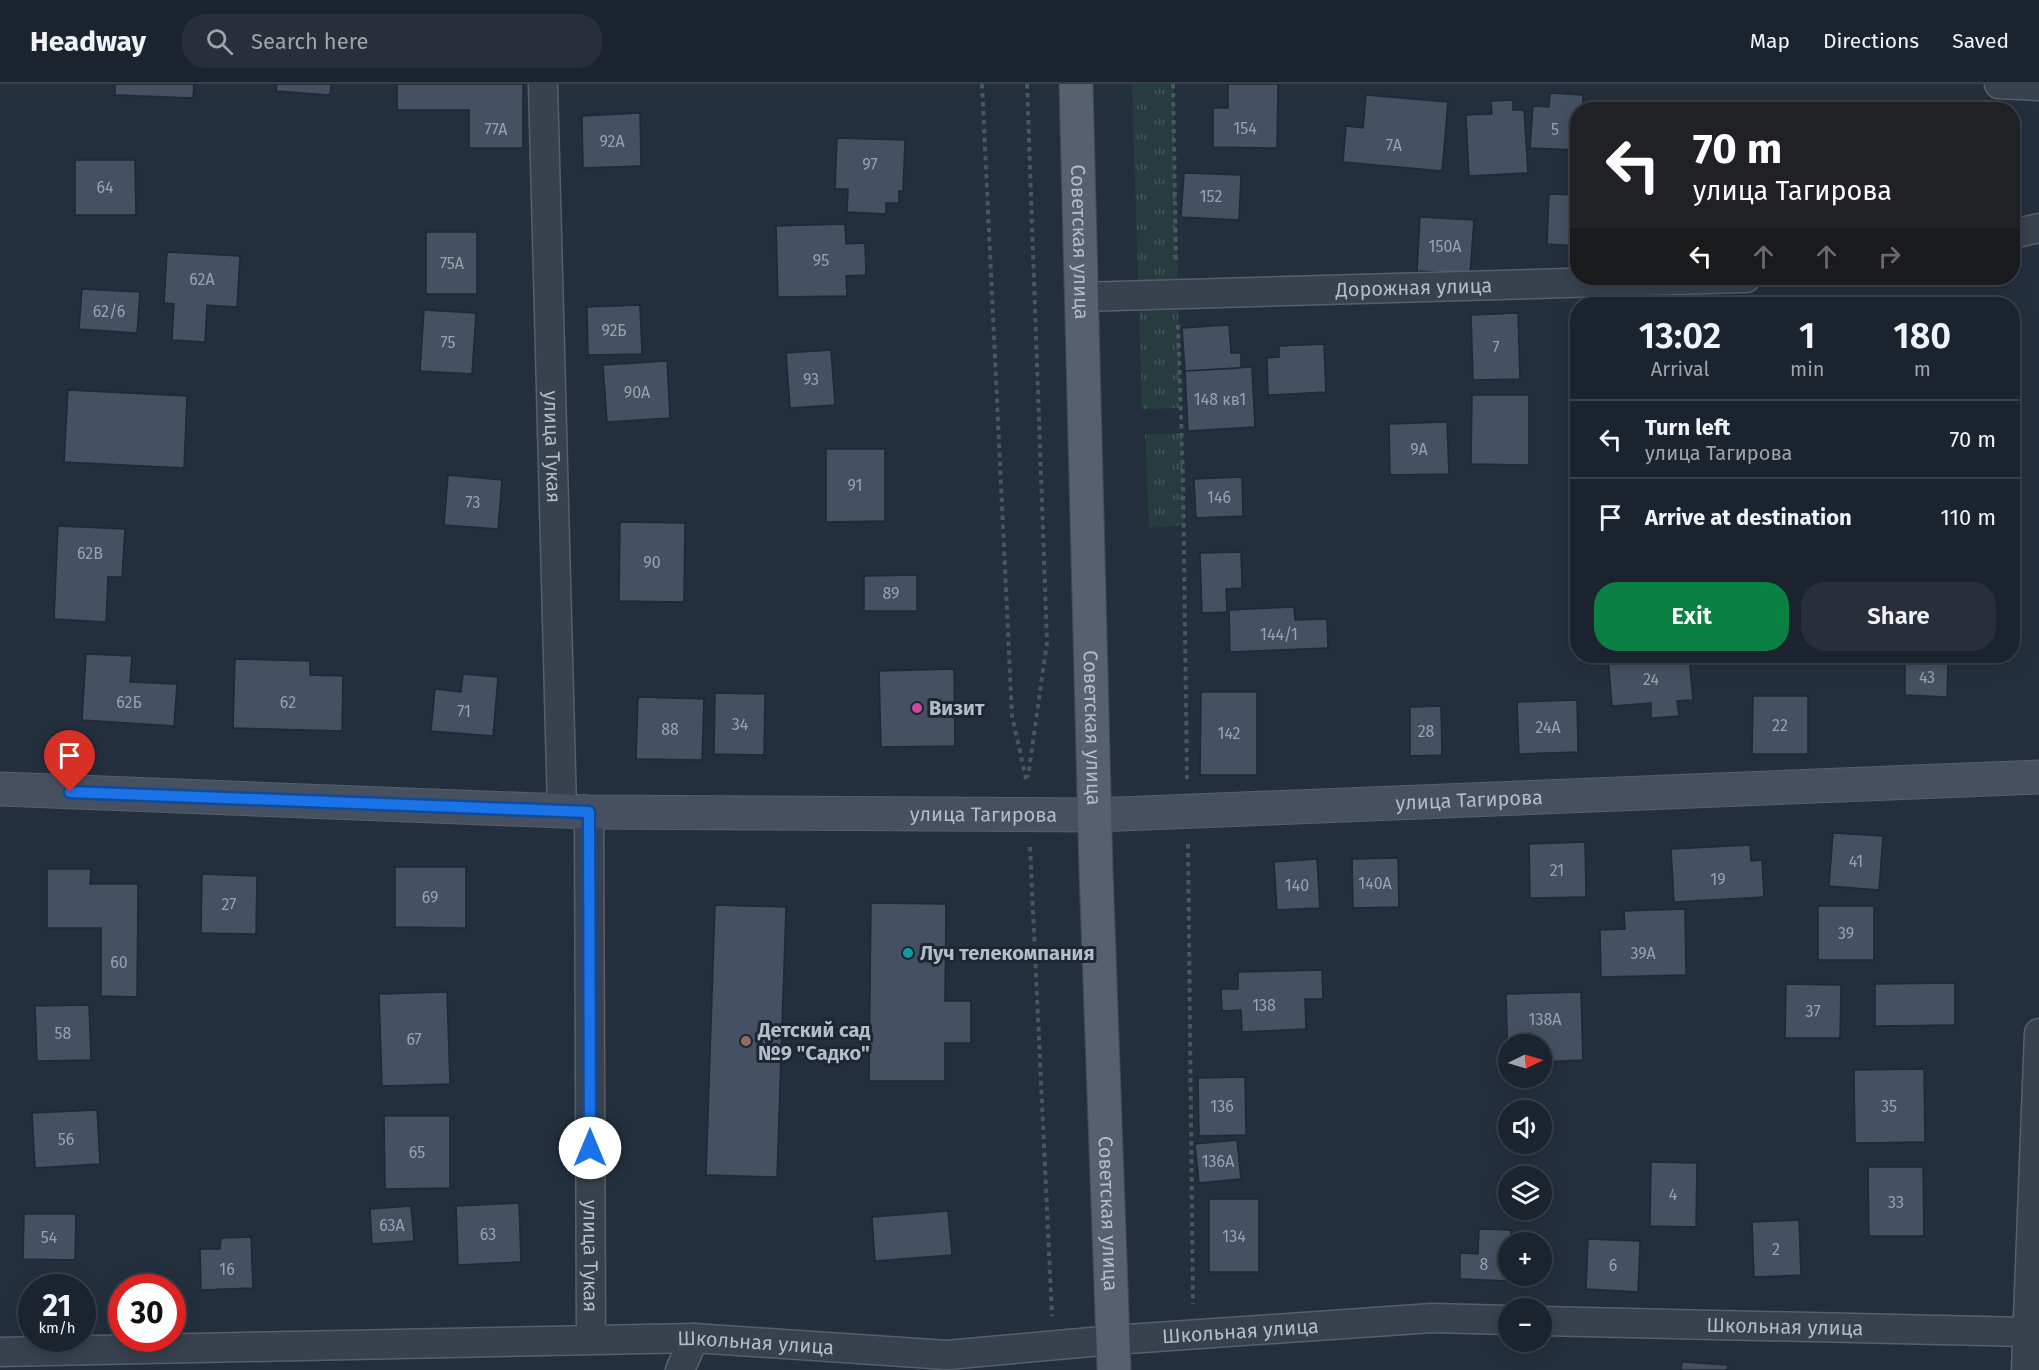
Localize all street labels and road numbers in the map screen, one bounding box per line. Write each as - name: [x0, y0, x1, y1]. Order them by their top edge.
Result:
- street label: Советская улица: [1066, 164, 1094, 320]
- street label: Дорожная улица: [1334, 273, 1492, 302]
- street label: улица Тукая: [539, 390, 566, 503]
- street label: Советская улица: [1078, 650, 1106, 806]
- street label: улица Тагирова: [1395, 785, 1543, 815]
- street label: улица Тагирова: [910, 802, 1057, 827]
- street label: Советская улица: [1094, 1136, 1123, 1292]
- street label: улица Тукая: [578, 1200, 603, 1312]
- street label: Школьная улица: [1706, 1313, 1864, 1340]
- street label: Школьная улица: [1161, 1314, 1319, 1349]
- street label: Школьная улица: [677, 1326, 835, 1359]

